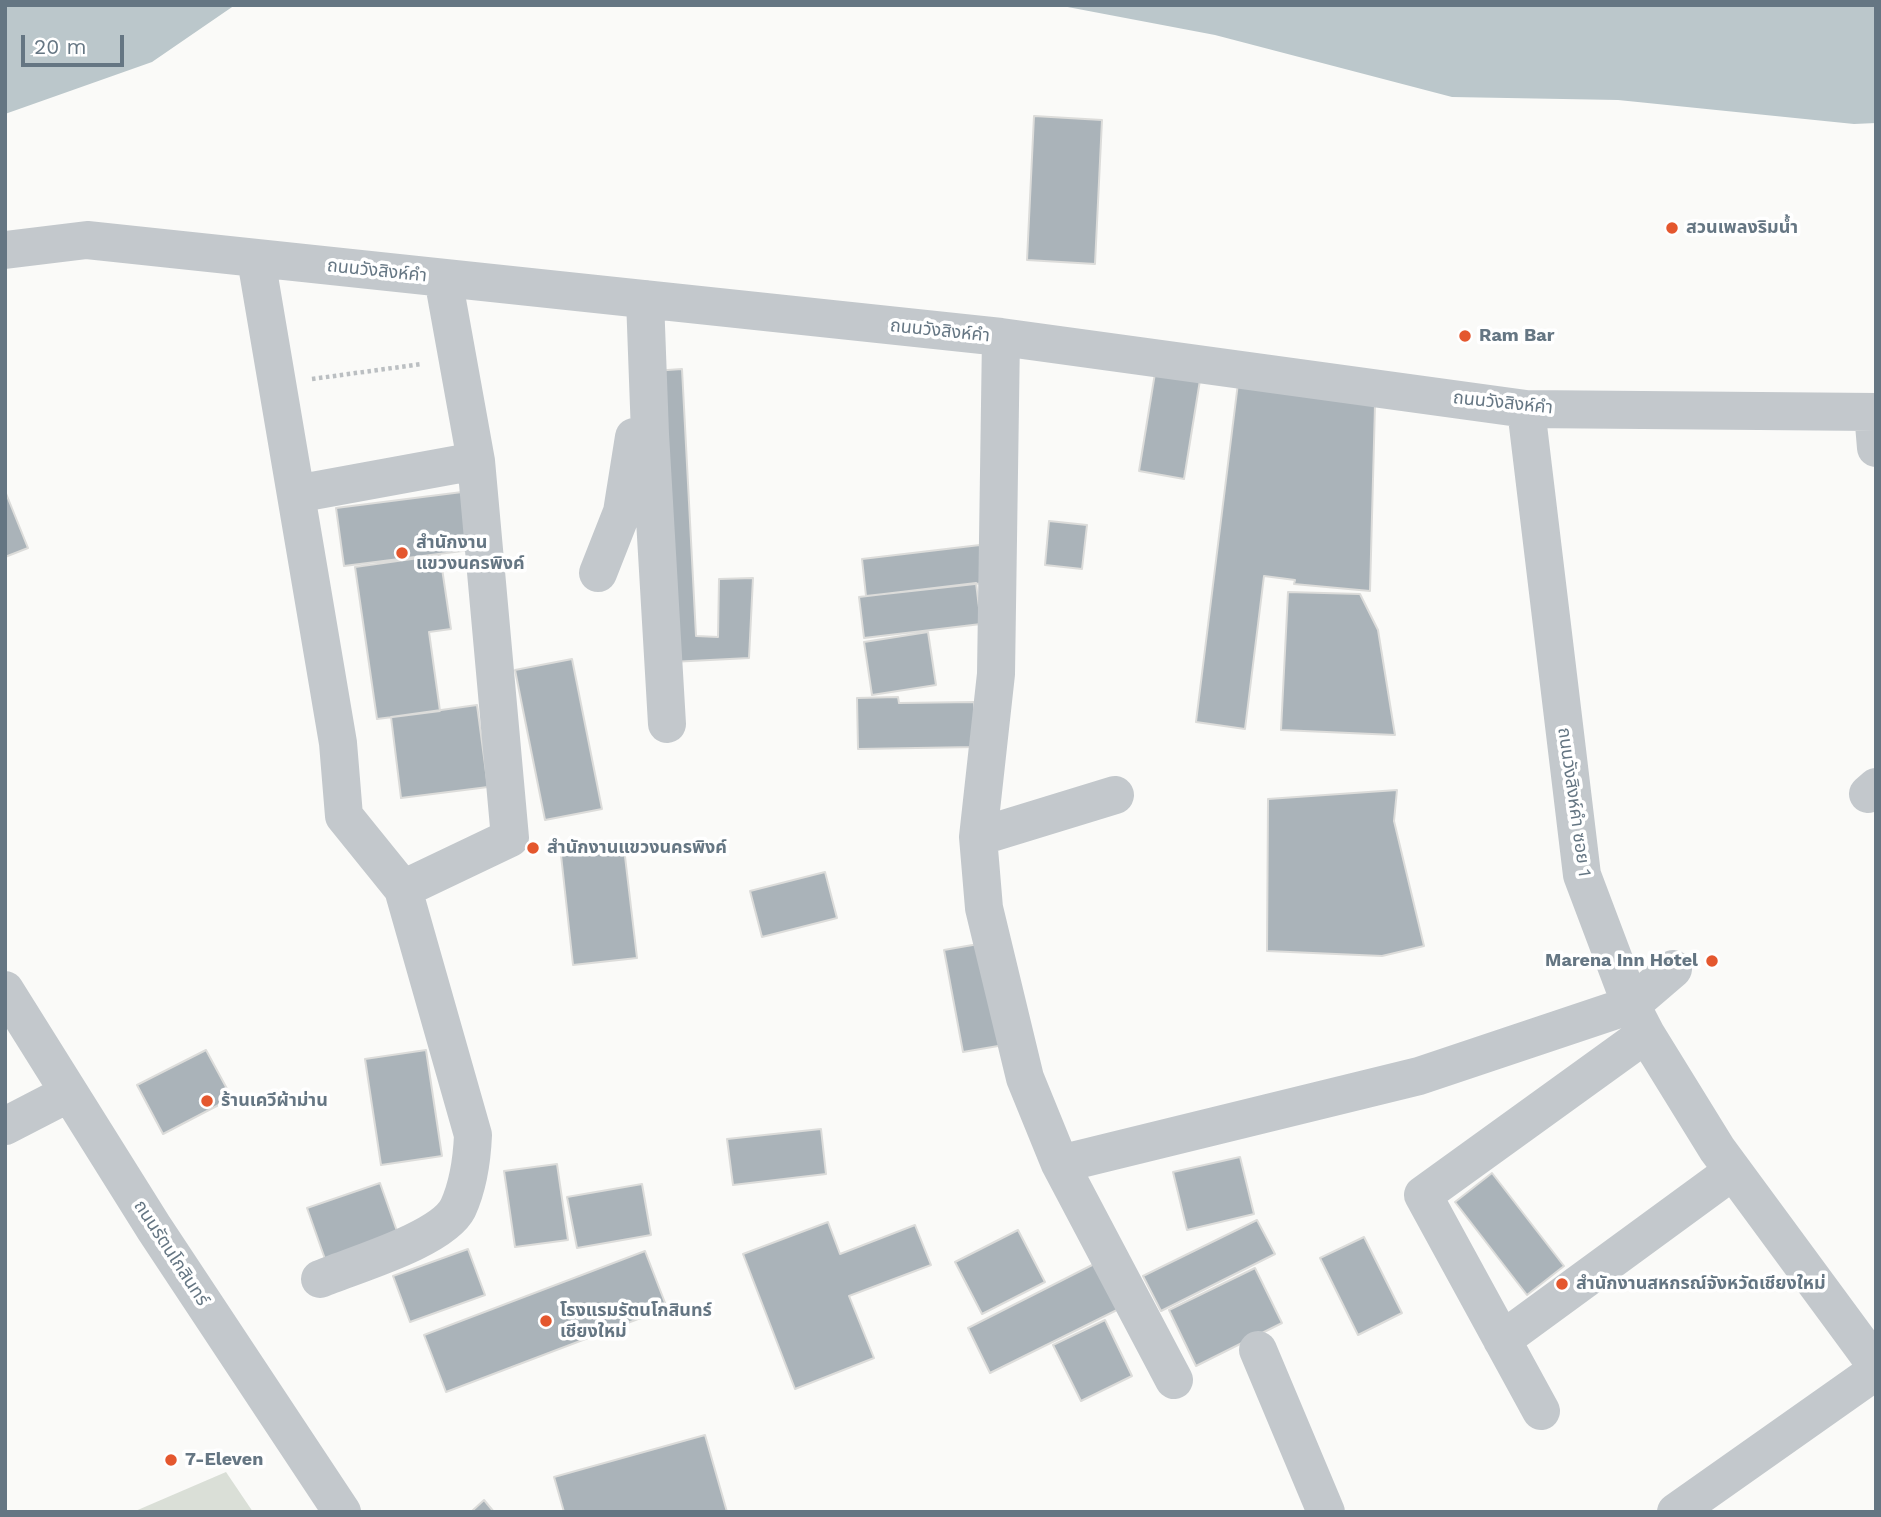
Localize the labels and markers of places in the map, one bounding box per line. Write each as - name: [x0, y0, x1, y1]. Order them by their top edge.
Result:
- place label: สวนเพลงริมน้ำ: [1686, 217, 1798, 239]
- marker: สวนเพลงริมน้ำ: [1664, 220, 1680, 236]
- place label: Ram Bar: [1479, 325, 1554, 347]
- marker: Ram Bar: [1457, 328, 1473, 344]
- place label: สำนักงาน แขวงนครพิงค์: [416, 532, 525, 574]
- marker: สำนักงาน แขวงนครพิงค์: [394, 545, 410, 561]
- place label: สำนักงานแขวงนครพิงค์: [547, 837, 727, 859]
- marker: สำนักงานแขวงนครพิงค์: [525, 840, 541, 856]
- place label: Marena Inn Hotel: [1545, 950, 1698, 972]
- marker: Marena Inn Hotel: [1704, 953, 1720, 969]
- place label: ร้านเควีผ้าม่าน: [221, 1090, 328, 1112]
- marker: ร้านเควีผ้าม่าน: [199, 1093, 215, 1109]
- place label: สำนักงานสหกรณ์จังหวัดเชียงใหม่: [1576, 1273, 1826, 1295]
- marker: สำนักงานสหกรณ์จังหวัดเชียงใหม่: [1554, 1276, 1570, 1292]
- place label: โรงแรมรัตนโกสินทร์ เชียงใหม่: [560, 1300, 712, 1342]
- marker: โรงแรมรัตนโกสินทร์ เชียงใหม่: [538, 1313, 554, 1329]
- place label: 7-Eleven: [185, 1449, 263, 1471]
- marker: 7-Eleven: [163, 1452, 179, 1468]

